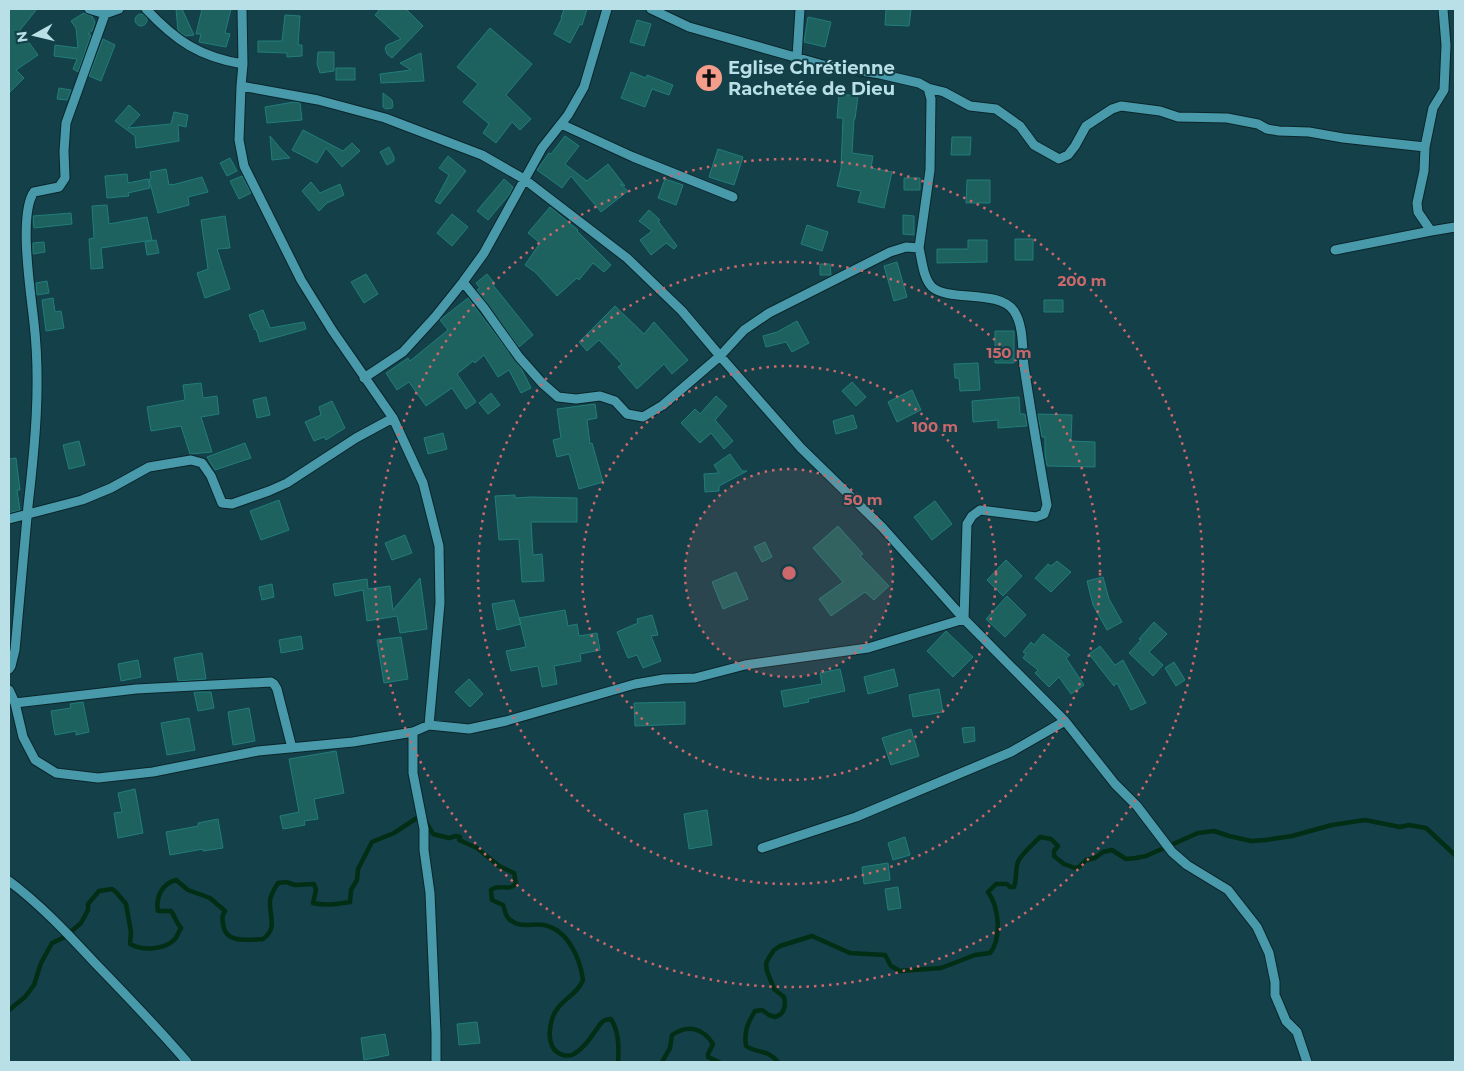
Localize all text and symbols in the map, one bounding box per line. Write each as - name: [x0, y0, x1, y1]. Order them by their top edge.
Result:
- north arrow: [10, 10, 60, 60]
- text: N: [12, 30, 32, 44]
- place label: Eglise Chrétienne Rachetée de Dieu: [728, 57, 895, 100]
- church icon: Eglise Chrétienne Rachetée de Dieu: [694, 63, 724, 93]
- text: 200 m: [1057, 271, 1107, 290]
- text: 150 m: [987, 343, 1031, 362]
- text: 100 m: [912, 417, 958, 436]
- text: 50 m: [843, 490, 883, 509]
- centre of rings: [780, 564, 798, 582]

